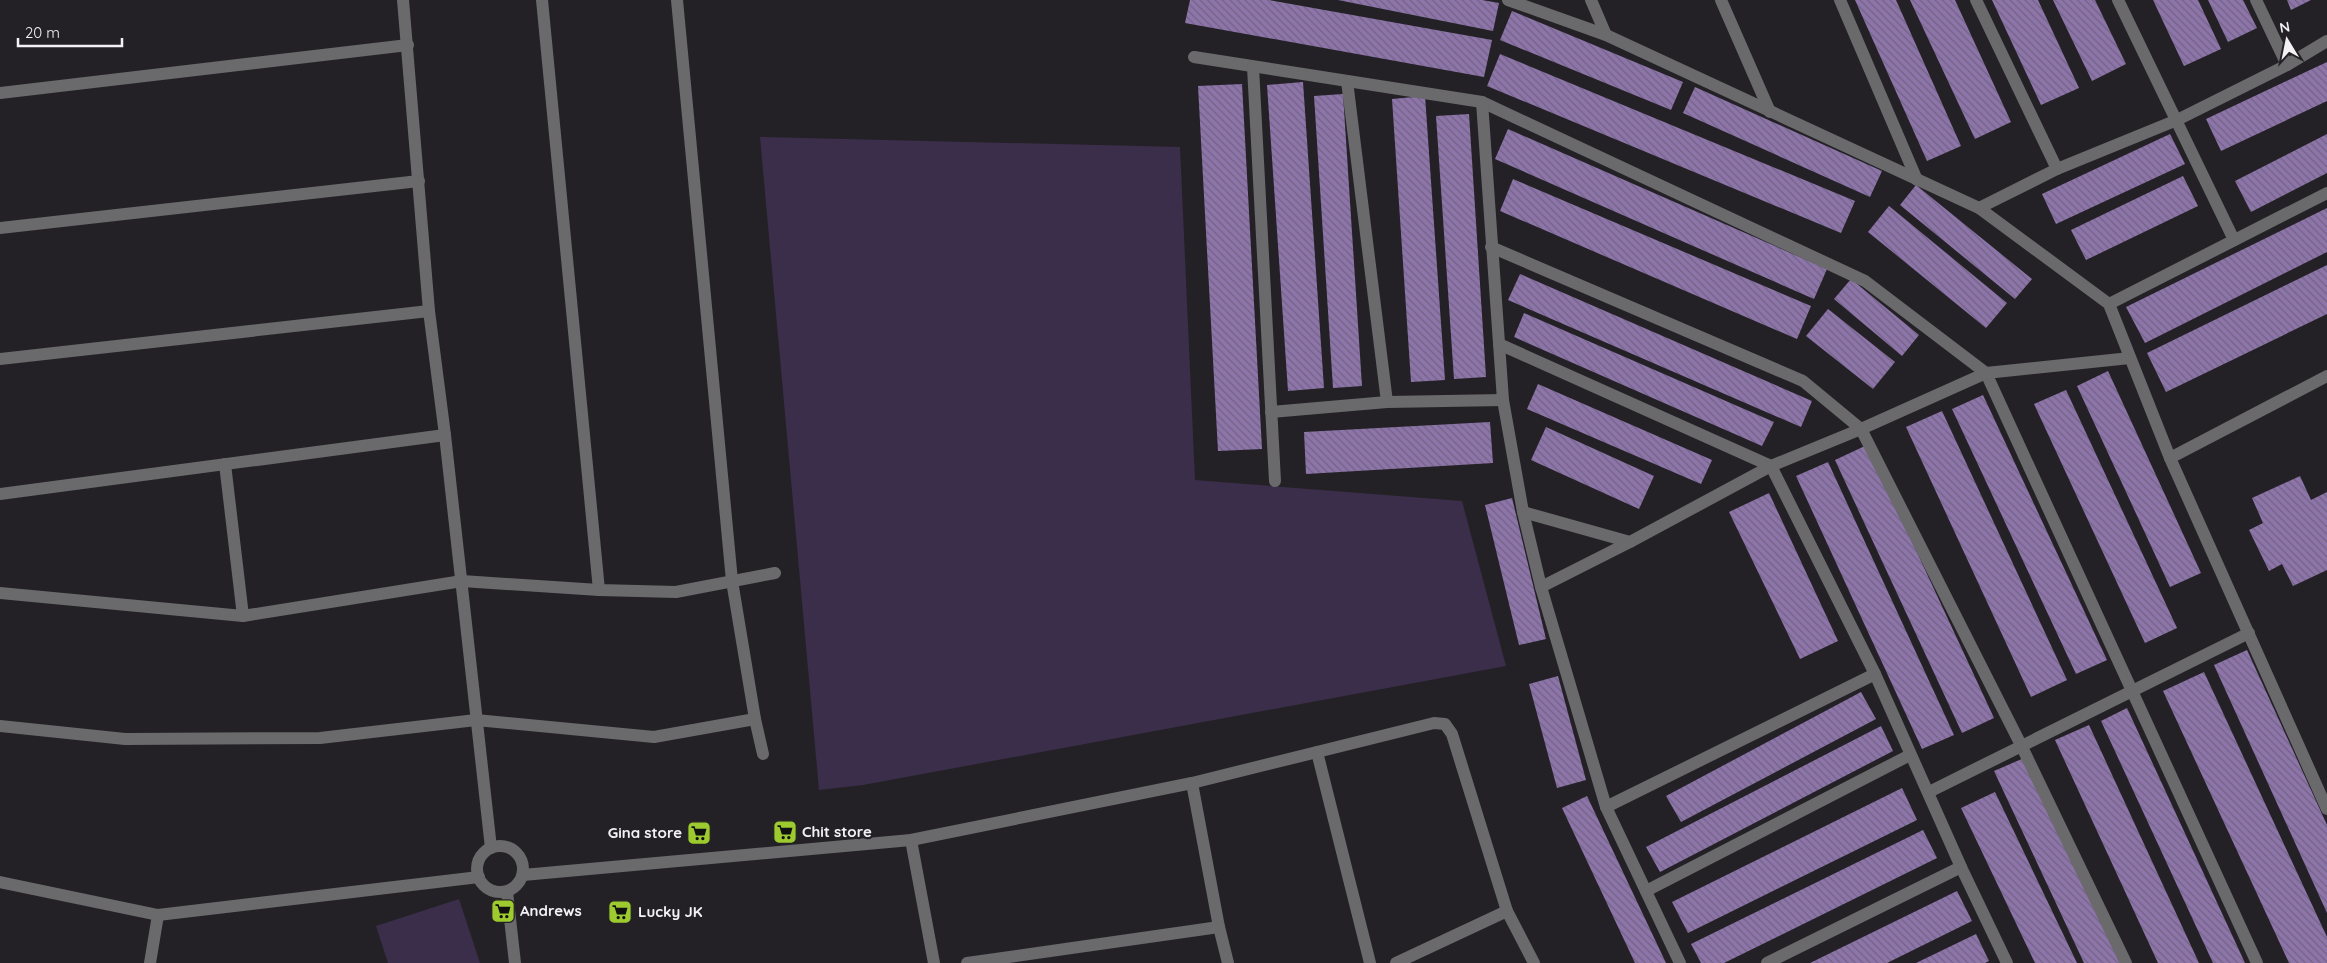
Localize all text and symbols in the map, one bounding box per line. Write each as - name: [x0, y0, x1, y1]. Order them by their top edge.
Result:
- scale bar: [18, 15, 121, 47]
- north arrow: [2262, 15, 2312, 65]
- text: N: [2278, 17, 2291, 37]
- text: 20 m: [25, 23, 60, 42]
- supermarket icon: Chit store: [772, 819, 798, 845]
- supermarket icon: Gina store: [686, 820, 712, 846]
- place label: Chit store: [802, 822, 872, 841]
- place label: Gina store: [608, 823, 682, 842]
- supermarket icon: Andrews: [490, 898, 516, 924]
- supermarket icon: Lucky JK: [607, 899, 633, 925]
- place label: Andrews: [520, 901, 582, 920]
- place label: Lucky JK: [638, 902, 703, 921]

